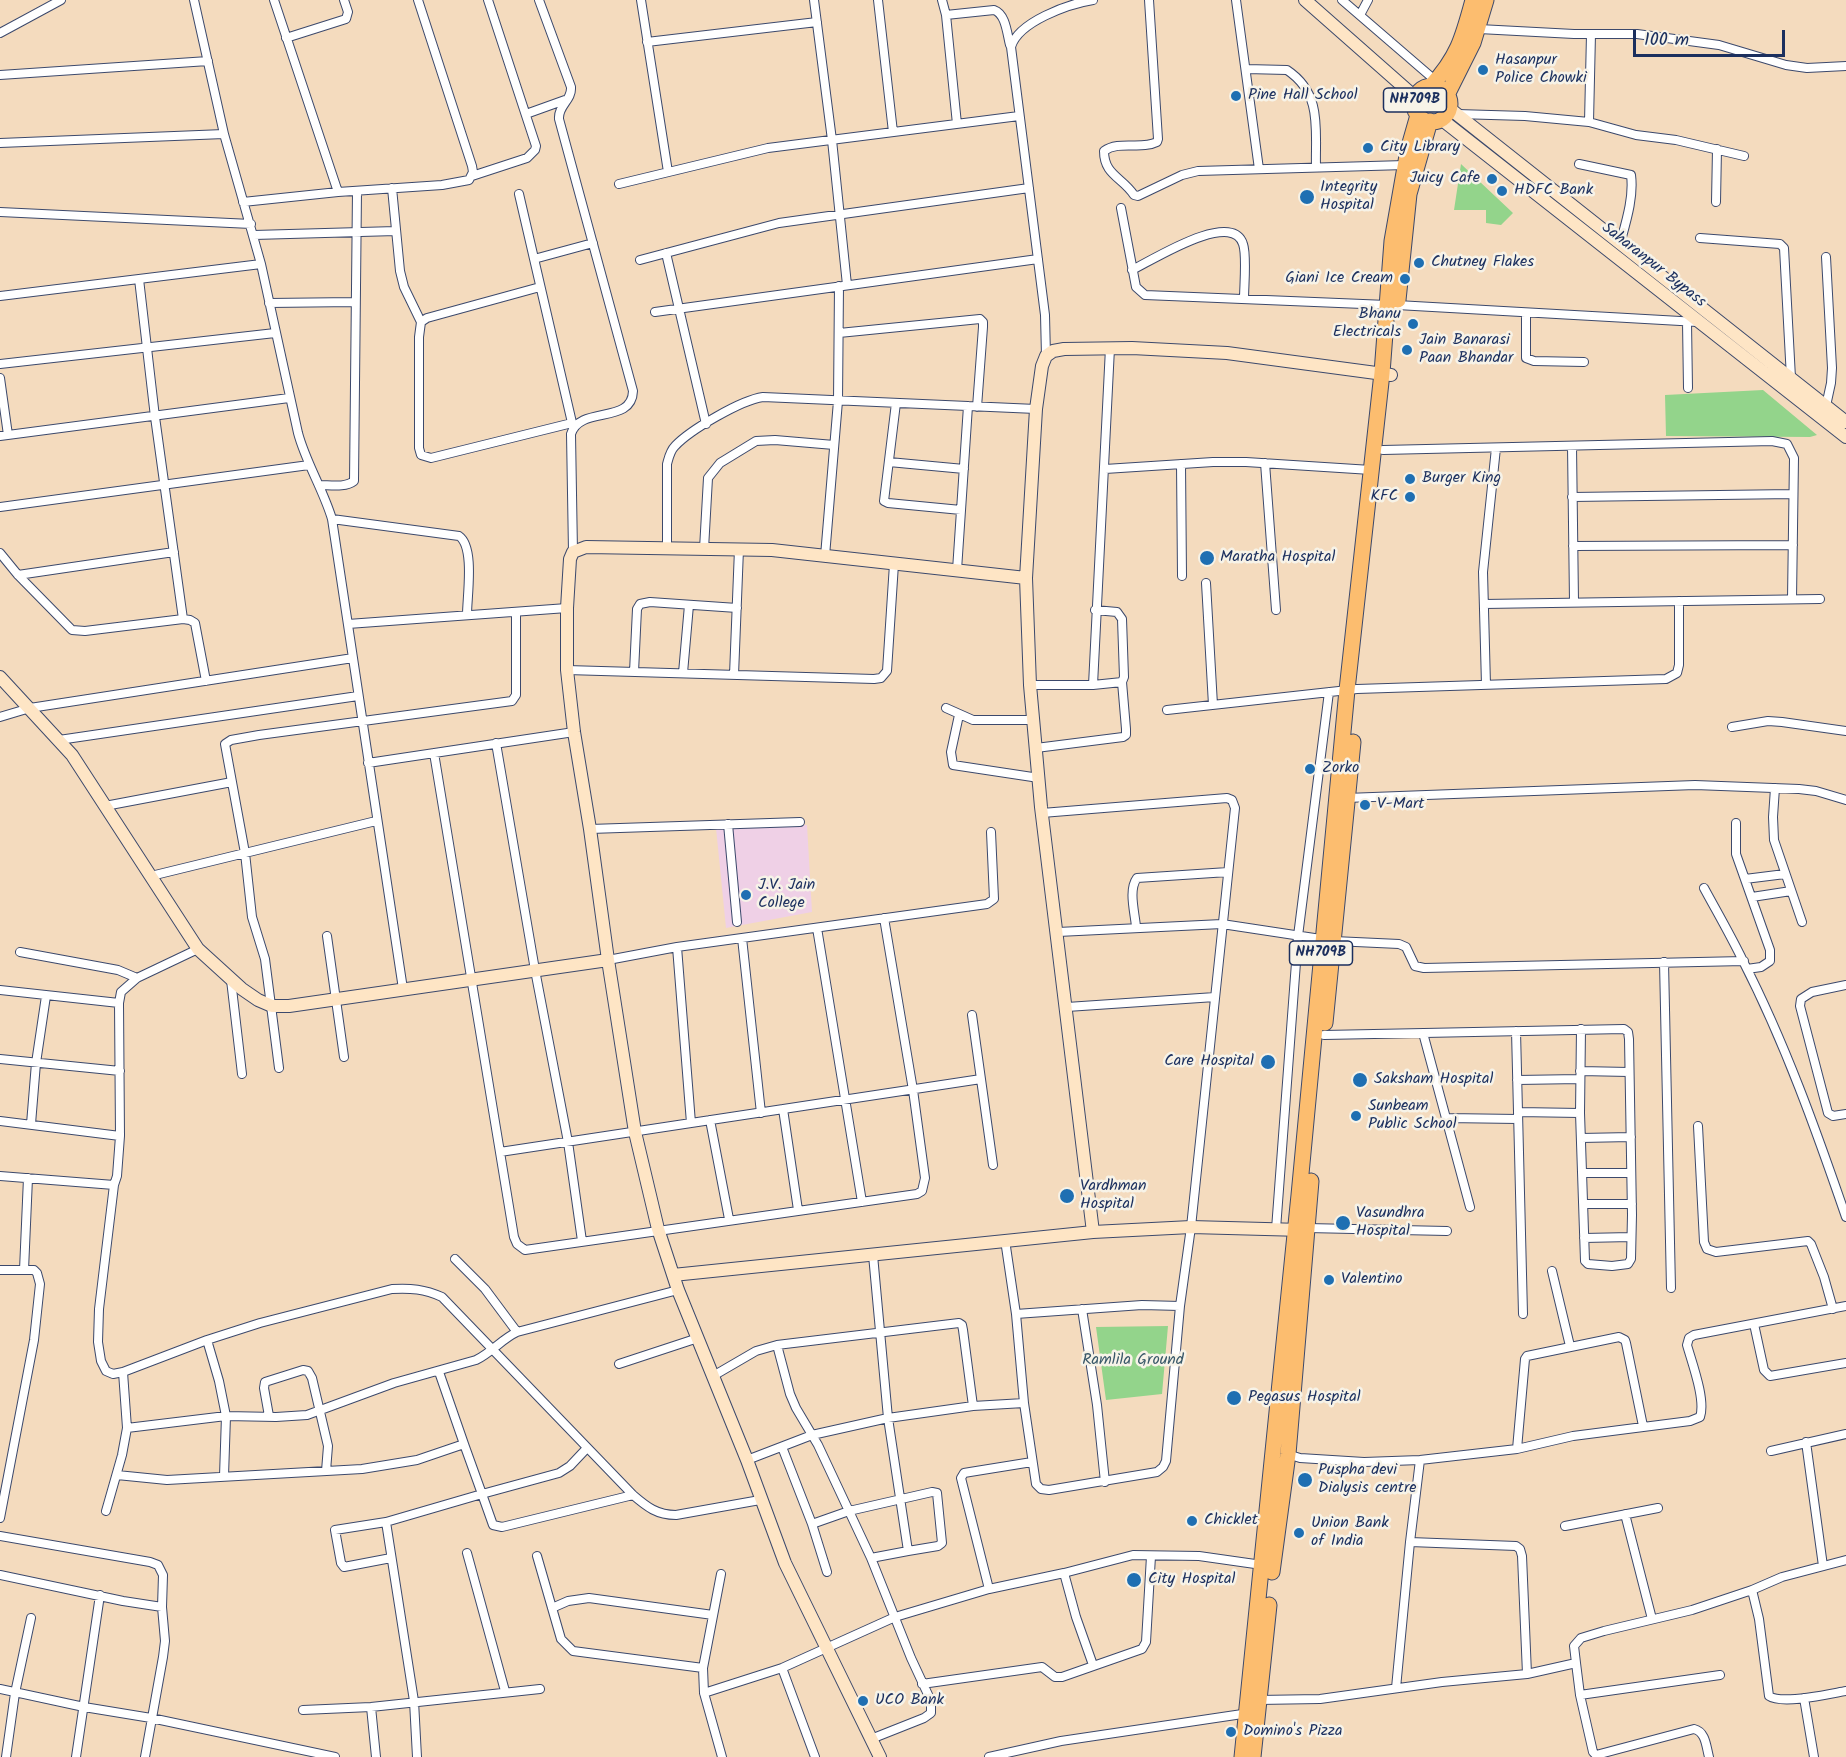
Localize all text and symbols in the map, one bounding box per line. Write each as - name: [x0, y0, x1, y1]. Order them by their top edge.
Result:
- scale bar: [1636, 18, 1788, 56]
- text: 100 m: [1644, 26, 1689, 55]
- place label: Hasanpur Police Chowki: [1495, 51, 1587, 89]
- marker: Hasanpur Police Chowki: [1476, 63, 1490, 77]
- place label: Pine Hall School: [1248, 86, 1358, 106]
- road number: NH709B: [1384, 88, 1446, 112]
- marker: Pine Hall School: [1229, 89, 1243, 103]
- place label: City Library: [1380, 138, 1460, 158]
- marker: City Library: [1361, 141, 1375, 155]
- place label: Juicy Cafe: [1410, 169, 1480, 189]
- marker: Juicy Cafe: [1485, 172, 1499, 186]
- place label: Integrity Hospital: [1320, 178, 1377, 216]
- place label: HDFC Bank: [1514, 181, 1593, 201]
- marker: HDFC Bank: [1495, 184, 1509, 198]
- marker: Integrity Hospital: [1298, 188, 1316, 206]
- street label: Saharanpur Bypass: [1597, 219, 1709, 313]
- place label: Chutney Flakes: [1431, 253, 1534, 273]
- marker: Chutney Flakes: [1412, 256, 1426, 270]
- place label: Giani Ice Cream: [1285, 269, 1393, 289]
- marker: Giani Ice Cream: [1398, 272, 1412, 286]
- place label: Bhanu Electricals: [1333, 305, 1401, 343]
- marker: Bhanu Electricals: [1406, 317, 1420, 331]
- place label: Jain Banarasi Paan Bhandar: [1419, 331, 1513, 369]
- marker: Jain Banarasi Paan Bhandar: [1400, 343, 1414, 357]
- place label: Burger King: [1422, 469, 1501, 489]
- marker: Burger King: [1403, 472, 1417, 486]
- place label: KFC: [1371, 487, 1398, 507]
- marker: KFC: [1403, 490, 1417, 504]
- place label: Maratha Hospital: [1220, 548, 1335, 568]
- marker: Maratha Hospital: [1198, 549, 1216, 567]
- place label: Zorko: [1322, 759, 1359, 779]
- marker: Zorko: [1303, 762, 1317, 776]
- place label: V-Mart: [1377, 795, 1424, 815]
- marker: V-Mart: [1358, 798, 1372, 812]
- place label: J.V. Jain College: [758, 876, 815, 914]
- marker: J.V. Jain College: [739, 888, 753, 902]
- road number: NH709B: [1290, 941, 1352, 965]
- place label: Care Hospital: [1164, 1052, 1254, 1072]
- marker: Care Hospital: [1259, 1053, 1277, 1071]
- place label: Saksham Hospital: [1374, 1070, 1493, 1090]
- marker: Saksham Hospital: [1351, 1071, 1369, 1089]
- place label: Sunbeam Public School: [1368, 1097, 1457, 1135]
- marker: Sunbeam Public School: [1349, 1109, 1363, 1123]
- place label: Vardhman Hospital: [1080, 1177, 1147, 1215]
- marker: Vardhman Hospital: [1058, 1187, 1076, 1205]
- place label: Vasundhra Hospital: [1356, 1204, 1424, 1242]
- marker: Vasundhra Hospital: [1334, 1214, 1352, 1232]
- place label: Valentino: [1341, 1270, 1402, 1290]
- marker: Valentino: [1322, 1273, 1336, 1287]
- park label: Ramlila Ground: [1082, 1351, 1184, 1371]
- place label: Pegasus Hospital: [1248, 1388, 1361, 1408]
- marker: Pegasus Hospital: [1225, 1389, 1243, 1407]
- place label: Puspha devi Dialysis centre: [1318, 1461, 1416, 1499]
- marker: Puspha devi Dialysis centre: [1296, 1471, 1314, 1489]
- place label: Chicklet: [1204, 1511, 1258, 1531]
- marker: Chicklet: [1185, 1514, 1199, 1528]
- place label: Union Bank of India: [1311, 1514, 1389, 1552]
- marker: Union Bank of India: [1292, 1526, 1306, 1540]
- place label: City Hospital: [1148, 1570, 1235, 1590]
- marker: City Hospital: [1125, 1571, 1143, 1589]
- place label: UCO Bank: [875, 1691, 944, 1711]
- marker: UCO Bank: [856, 1694, 870, 1708]
- place label: Domino's Pizza: [1243, 1722, 1343, 1742]
- marker: Domino's Pizza: [1224, 1725, 1238, 1739]

